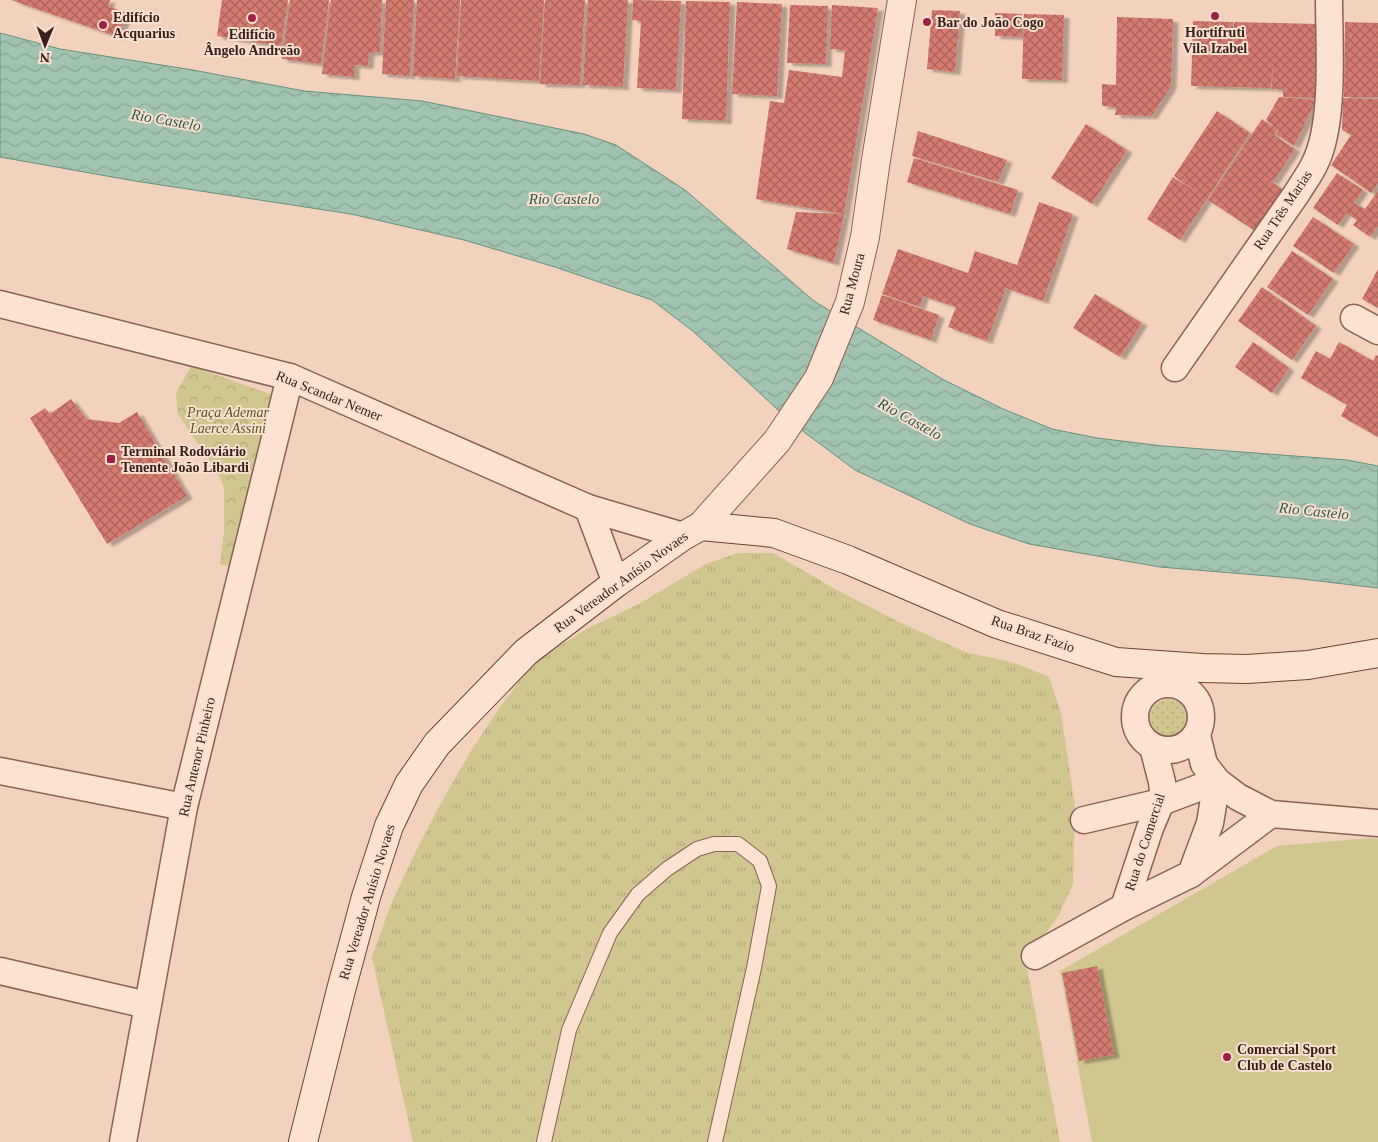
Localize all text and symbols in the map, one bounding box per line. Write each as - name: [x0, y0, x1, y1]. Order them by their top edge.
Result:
- place label: Edifício Acquarius: [113, 10, 176, 41]
- marker: Hortifruti Vila Izabel: [1209, 10, 1221, 22]
- marker: Edifício Ângelo Andreão: [246, 12, 258, 24]
- place label: Bar do João Cogo: [937, 15, 1044, 30]
- marker: Bar do João Cogo: [921, 16, 933, 28]
- marker: Edifício Acquarius: [97, 19, 109, 31]
- north arrow: [20, 20, 70, 70]
- place label: Hortifruti Vila Izabel: [1183, 25, 1247, 56]
- place label: Edifício Ângelo Andreão: [204, 27, 300, 58]
- text: N: [40, 50, 50, 65]
- water label: Rio Castelo: [129, 106, 203, 134]
- street label: Rua Três Marias: [1251, 167, 1315, 253]
- water label: Rio Castelo: [528, 191, 600, 207]
- street label: Rua Moura: [837, 251, 868, 317]
- street label: Rua Scandar Nemer: [274, 368, 384, 424]
- water label: Rio Castelo: [874, 394, 945, 443]
- park label: Praça Ademar Laerce Assini: [186, 405, 269, 436]
- place label: Terminal Rodoviário Tenente João Libardi: [121, 444, 249, 475]
- marker: Terminal Rodoviário Tenente João Libardi: [105, 453, 117, 465]
- water label: Rio Castelo: [1277, 499, 1350, 523]
- street label: Rua Vereador Anísio Novaes: [551, 528, 691, 636]
- street label: Rua Braz Fazio: [989, 613, 1077, 655]
- street label: Rua Antenor Pinheiro: [176, 696, 218, 818]
- street label: Rua do Comercial: [1122, 791, 1168, 893]
- street label: Rua Vereador Anísio Novaes: [336, 822, 398, 982]
- place label: Comercial Sport Club de Castelo: [1237, 1042, 1336, 1073]
- marker: Comercial Sport Club de Castelo: [1221, 1051, 1233, 1063]

